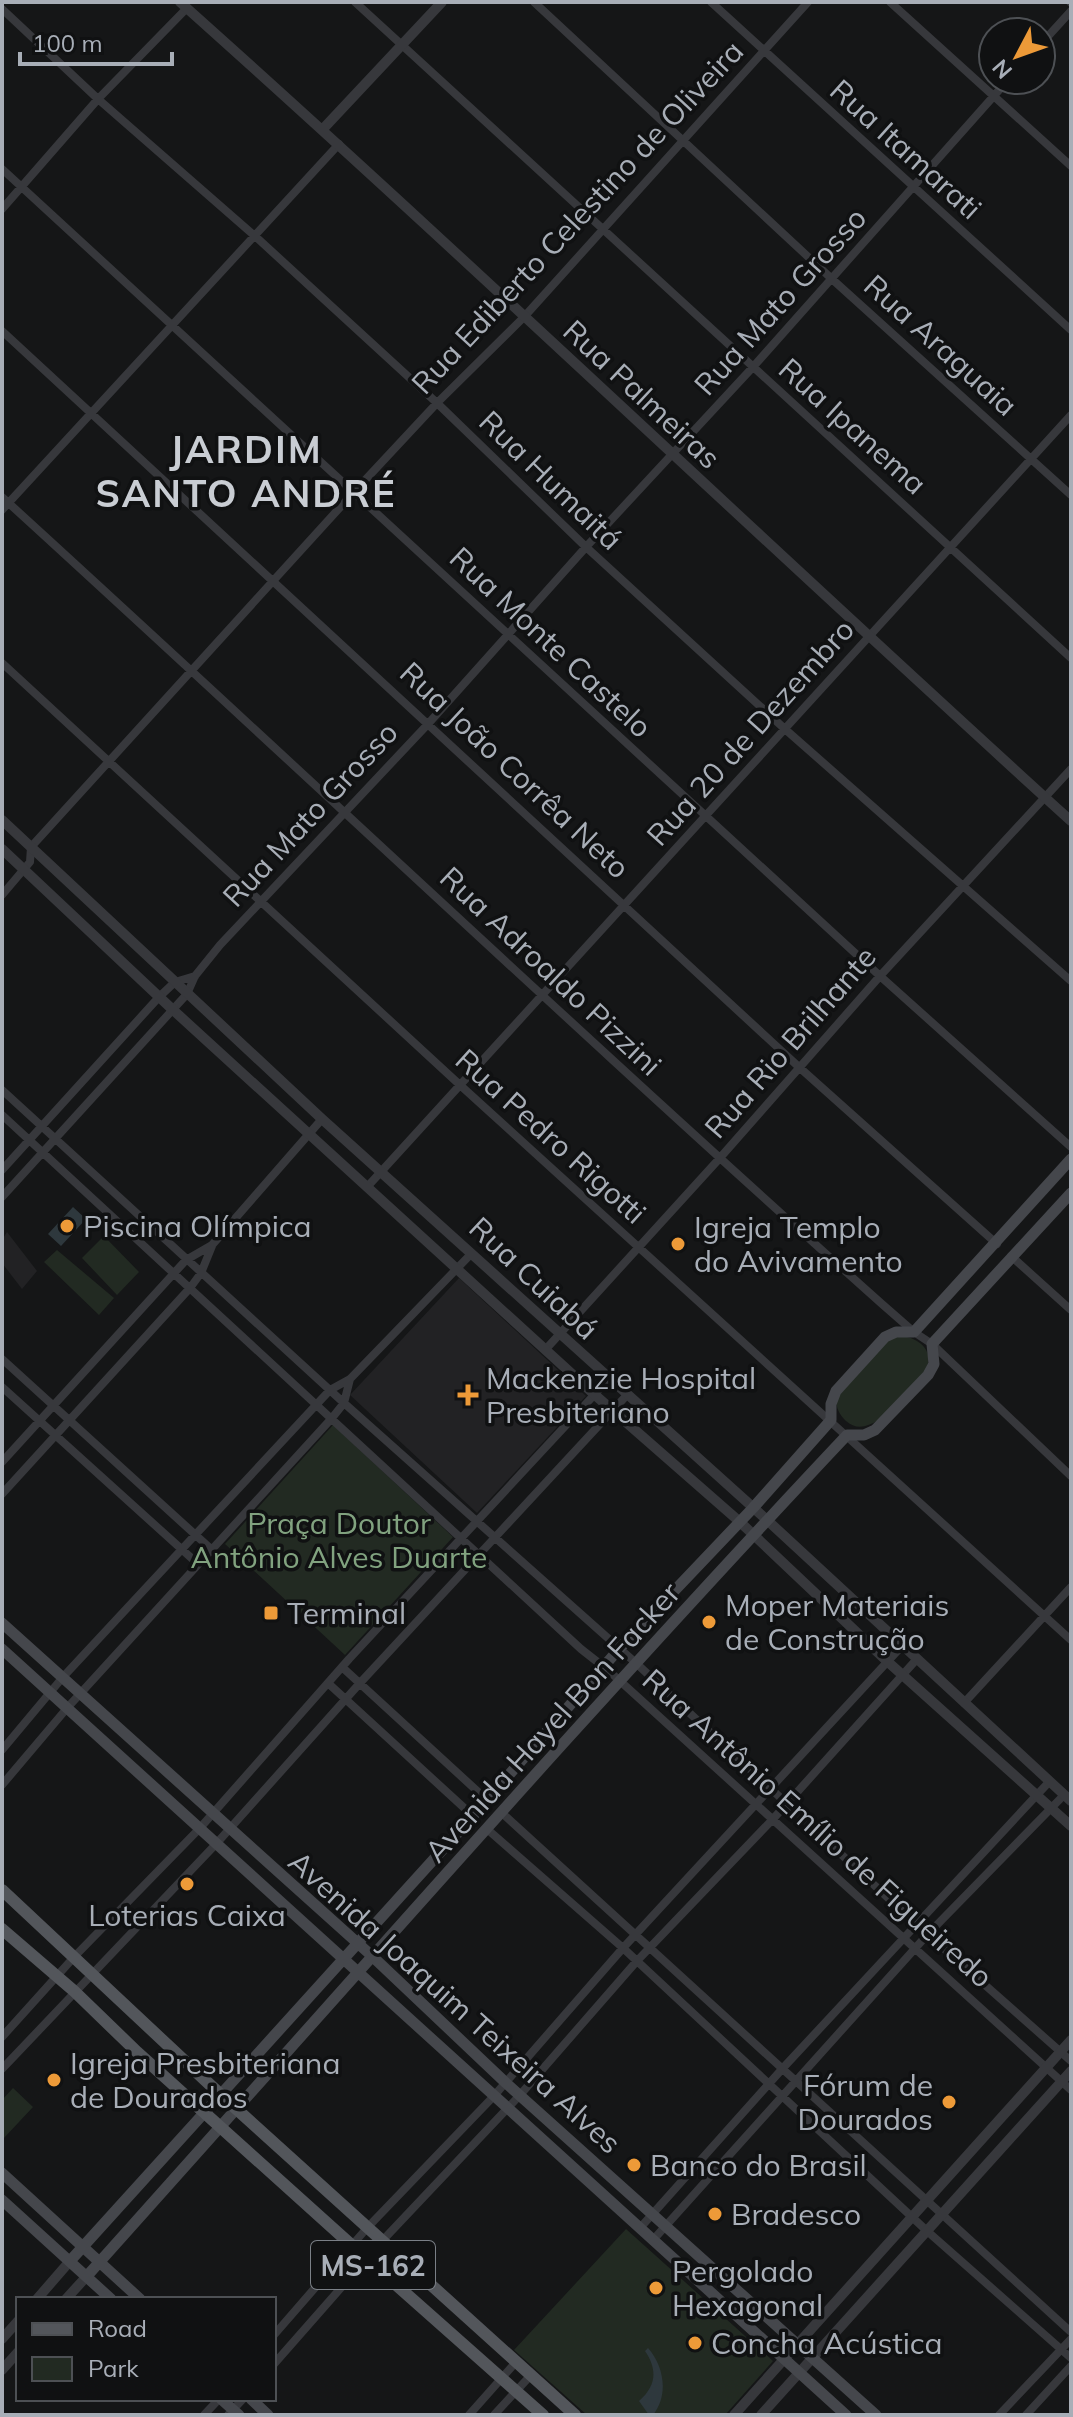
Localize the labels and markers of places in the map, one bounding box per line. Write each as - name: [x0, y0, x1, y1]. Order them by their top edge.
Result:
- place label: Piscina Olímpica: [83, 1207, 312, 1245]
- place label: Igreja Templo do Avivamento: [694, 1208, 903, 1280]
- marker: Piscina Olímpica: [58, 1217, 76, 1235]
- marker: Igreja Templo do Avivamento: [669, 1235, 687, 1253]
- place label: Mackenzie Hospital Presbiteriano: [486, 1359, 756, 1431]
- marker: Mackenzie Hospital Presbiteriano: [457, 1384, 479, 1406]
- place label: Moper Materiais de Construção: [725, 1586, 949, 1658]
- place label: Terminal: [287, 1594, 406, 1632]
- marker: Terminal: [262, 1604, 280, 1622]
- marker: Moper Materiais de Construção: [700, 1613, 718, 1631]
- marker: Loterias Caixa: [178, 1875, 196, 1893]
- place label: Loterias Caixa: [88, 1896, 286, 1934]
- place label: Igreja Presbiteriana de Dourados: [70, 2044, 340, 2116]
- place label: Fórum de Dourados: [797, 2066, 933, 2138]
- marker: Igreja Presbiteriana de Dourados: [45, 2071, 63, 2089]
- marker: Fórum de Dourados: [940, 2093, 958, 2111]
- place label: Banco do Brasil: [650, 2146, 867, 2184]
- marker: Banco do Brasil: [625, 2156, 643, 2174]
- place label: Bradesco: [731, 2195, 861, 2233]
- marker: Bradesco: [706, 2205, 724, 2223]
- place label: Pergolado Hexagonal: [672, 2252, 823, 2324]
- marker: Pergolado Hexagonal: [647, 2279, 665, 2297]
- place label: Concha Acústica: [711, 2324, 943, 2362]
- marker: Concha Acústica: [686, 2334, 704, 2352]

